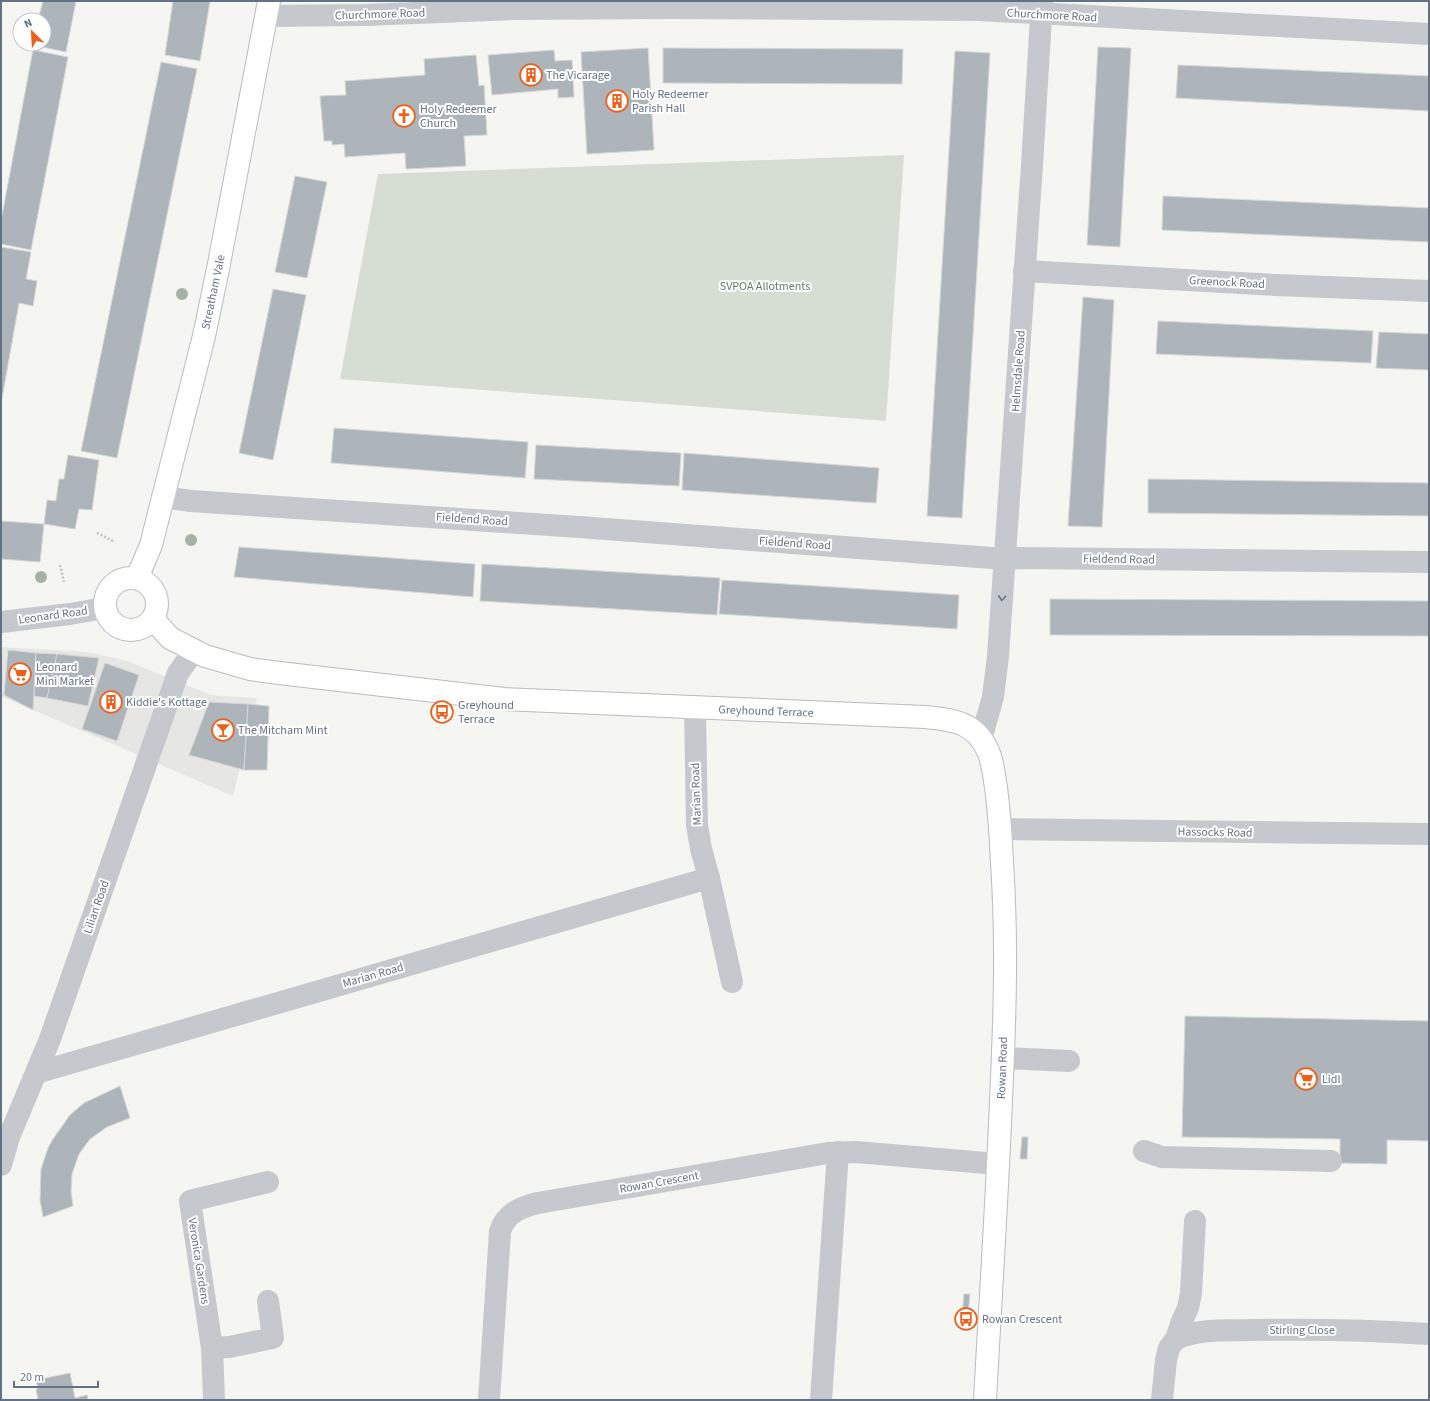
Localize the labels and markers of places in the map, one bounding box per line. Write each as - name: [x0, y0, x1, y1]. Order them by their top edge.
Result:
- building icon: The Vicarage: [518, 62, 544, 88]
- place label: The Vicarage: [546, 67, 610, 84]
- place label: Holy Redeemer Parish Hall: [632, 86, 710, 117]
- building icon: Holy Redeemer Parish Hall: [604, 88, 630, 114]
- place label: Holy Redeemer Church: [420, 101, 498, 132]
- church icon: Holy Redeemer Church: [391, 103, 417, 129]
- place label: Leonard Mini Market: [36, 659, 94, 690]
- supermarket icon: Leonard Mini Market: [7, 661, 33, 687]
- building icon: Kiddie's Kottage: [98, 689, 124, 715]
- place label: Kiddie's Kottage: [126, 694, 207, 711]
- place label: Greyhound Terrace: [458, 697, 514, 728]
- bus stop icon: Greyhound Terrace: [429, 699, 455, 725]
- bar icon: The Mitcham Mint: [210, 717, 236, 743]
- place label: The Mitcham Mint: [238, 722, 328, 739]
- supermarket icon: Lidl: [1293, 1066, 1319, 1092]
- place label: Lidl: [1322, 1071, 1341, 1088]
- bus stop icon: Rowan Crescent: [953, 1306, 979, 1332]
- place label: Rowan Crescent: [982, 1311, 1062, 1328]

